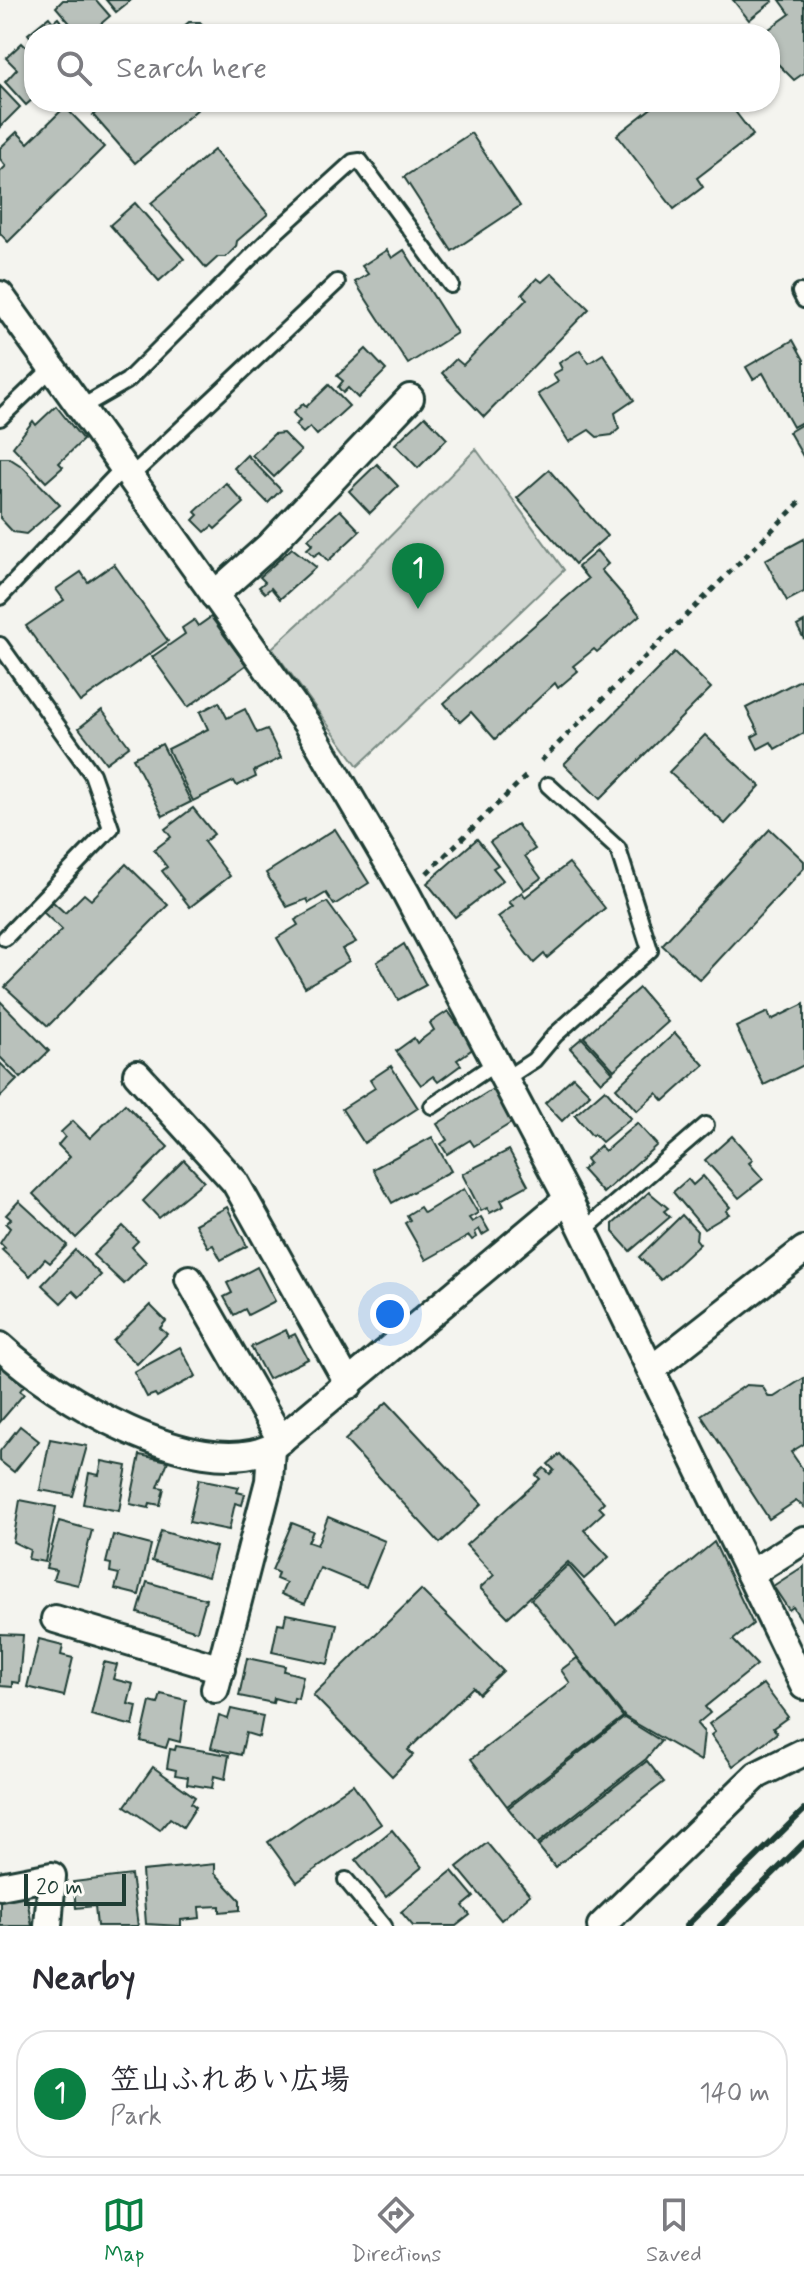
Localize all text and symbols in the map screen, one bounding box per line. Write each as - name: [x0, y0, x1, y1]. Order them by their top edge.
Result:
- search box: [24, 24, 780, 112]
- icon: search: [52, 46, 96, 90]
- text: Search here: [116, 49, 267, 88]
- pin: 1: [392, 543, 444, 609]
- your location: [370, 1294, 410, 1334]
- scale bar: [24, 1870, 126, 1906]
- text: 20 m: [36, 1874, 83, 1902]
- text: Nearby: [32, 1956, 136, 2001]
- text: 笠山ふれあい広場: [110, 2061, 350, 2100]
- text: 1: [54, 2077, 66, 2111]
- text: 140 m: [699, 2077, 770, 2111]
- text: Park: [110, 2100, 162, 2134]
- tab: Map: [102, 2193, 146, 2269]
- tab: Directions: [351, 2193, 441, 2269]
- tab: Saved: [646, 2193, 702, 2269]

